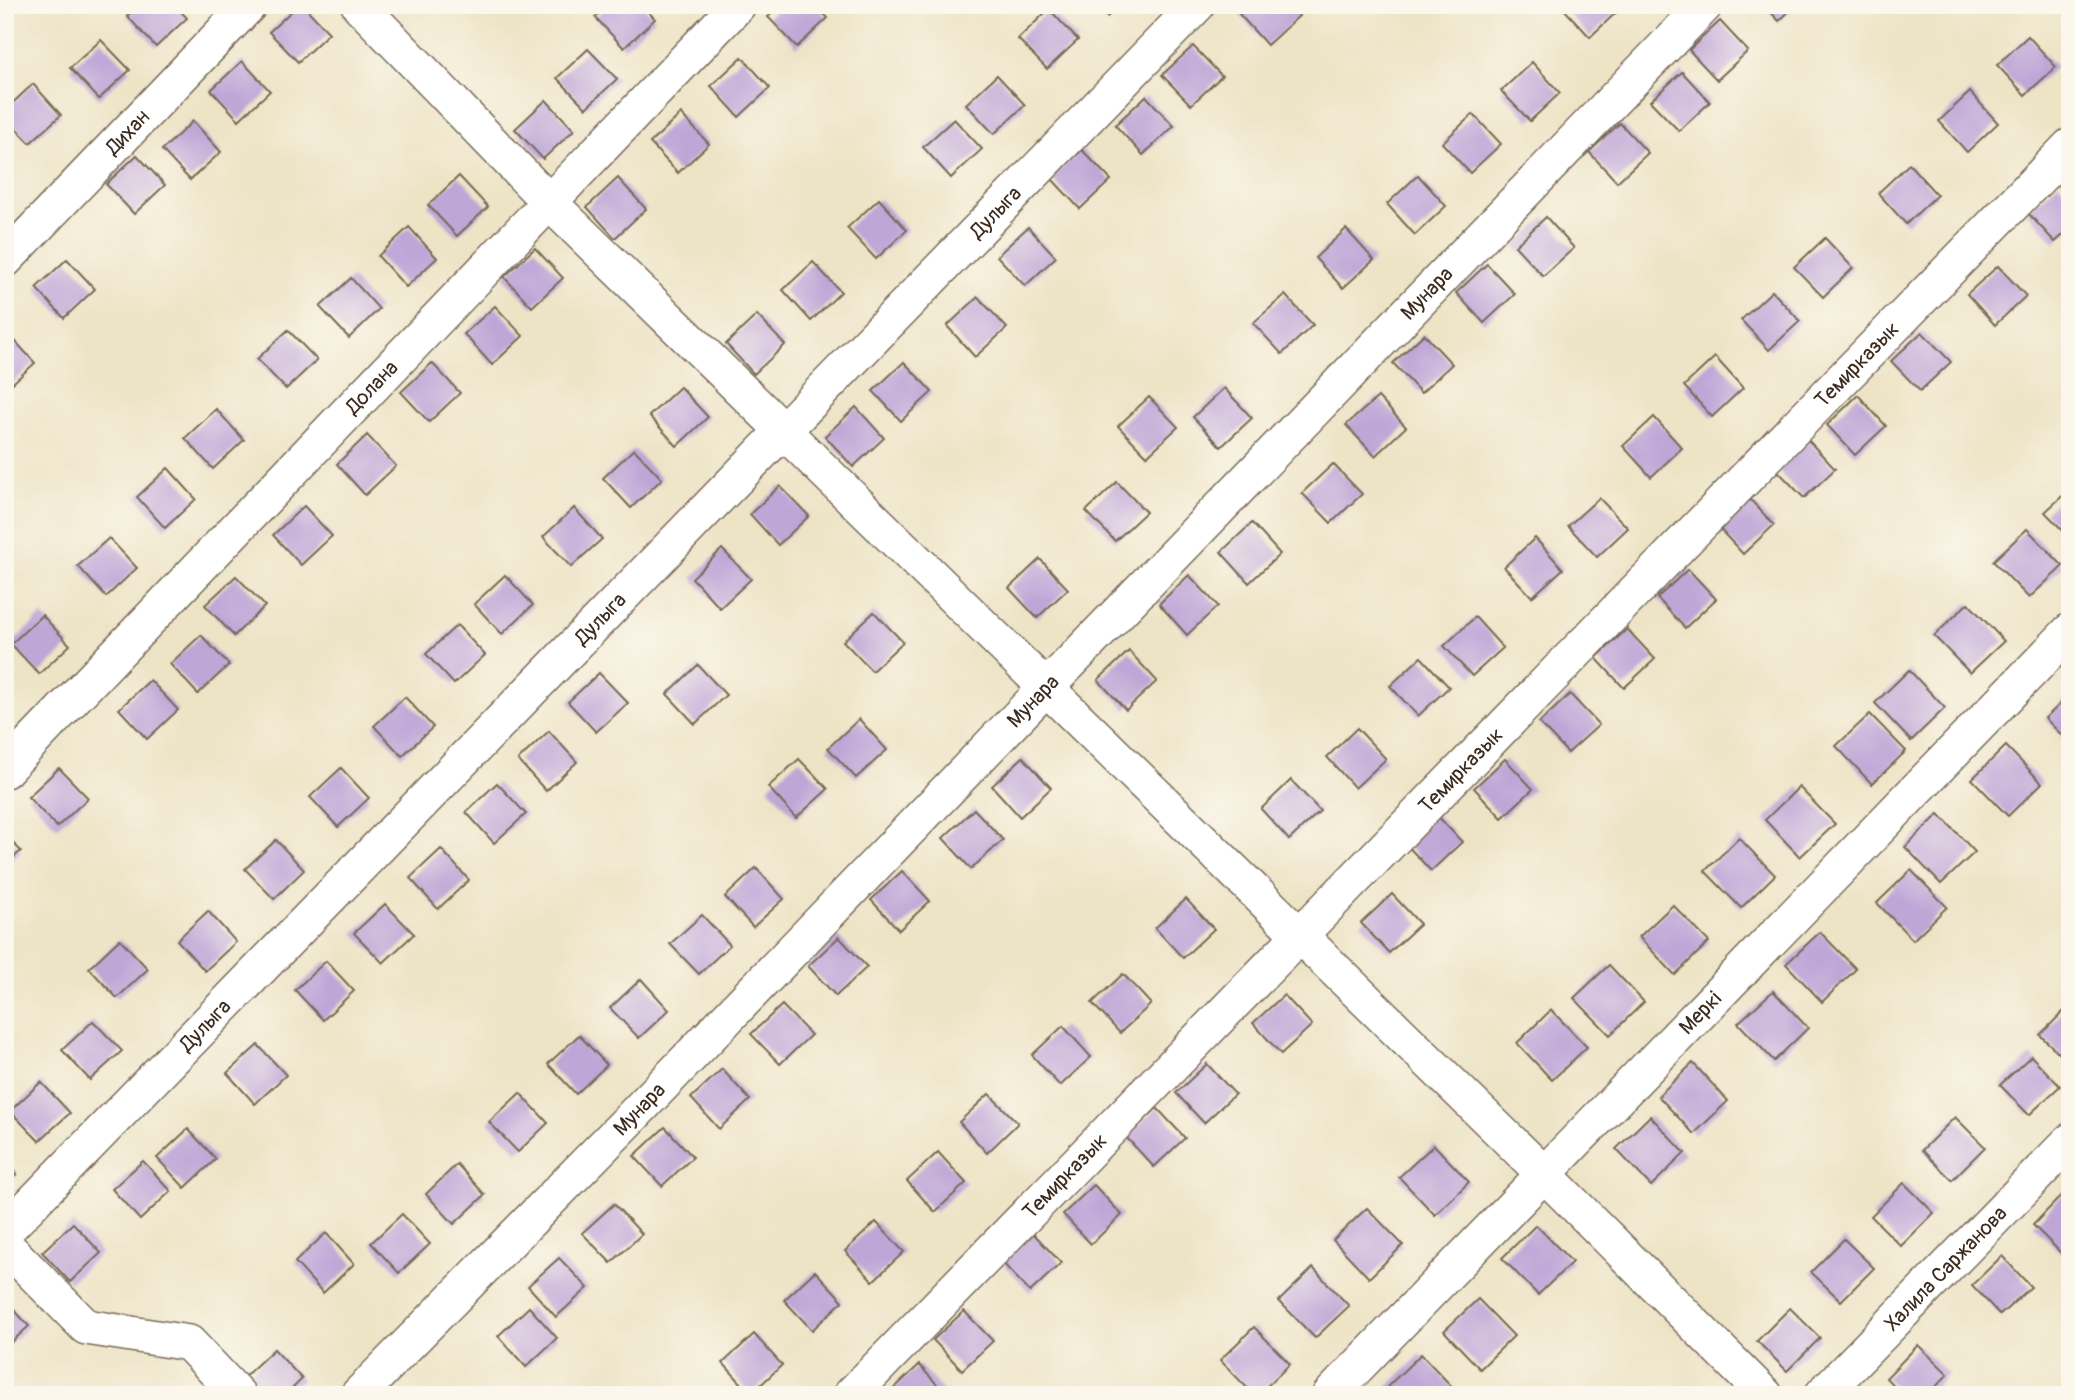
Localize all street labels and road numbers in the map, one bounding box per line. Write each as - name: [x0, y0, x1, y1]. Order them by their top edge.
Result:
- street label: Дихан: [99, 104, 156, 162]
- street label: Дулыга: [964, 180, 1028, 245]
- street label: Мунара: [1395, 261, 1459, 326]
- street label: Темирказык: [1809, 316, 1905, 414]
- street label: Долана: [339, 355, 404, 421]
- street label: Дулыга: [568, 587, 632, 652]
- street label: Мунара: [1001, 669, 1065, 734]
- street label: Темирказык: [1413, 722, 1509, 819]
- street label: Меркі: [1673, 986, 1728, 1041]
- street label: Дулыга: [173, 994, 237, 1058]
- street label: Мунара: [608, 1077, 672, 1142]
- street label: Темирказык: [1017, 1127, 1113, 1225]
- street label: Халила Саржанова: [1879, 1200, 2013, 1337]

